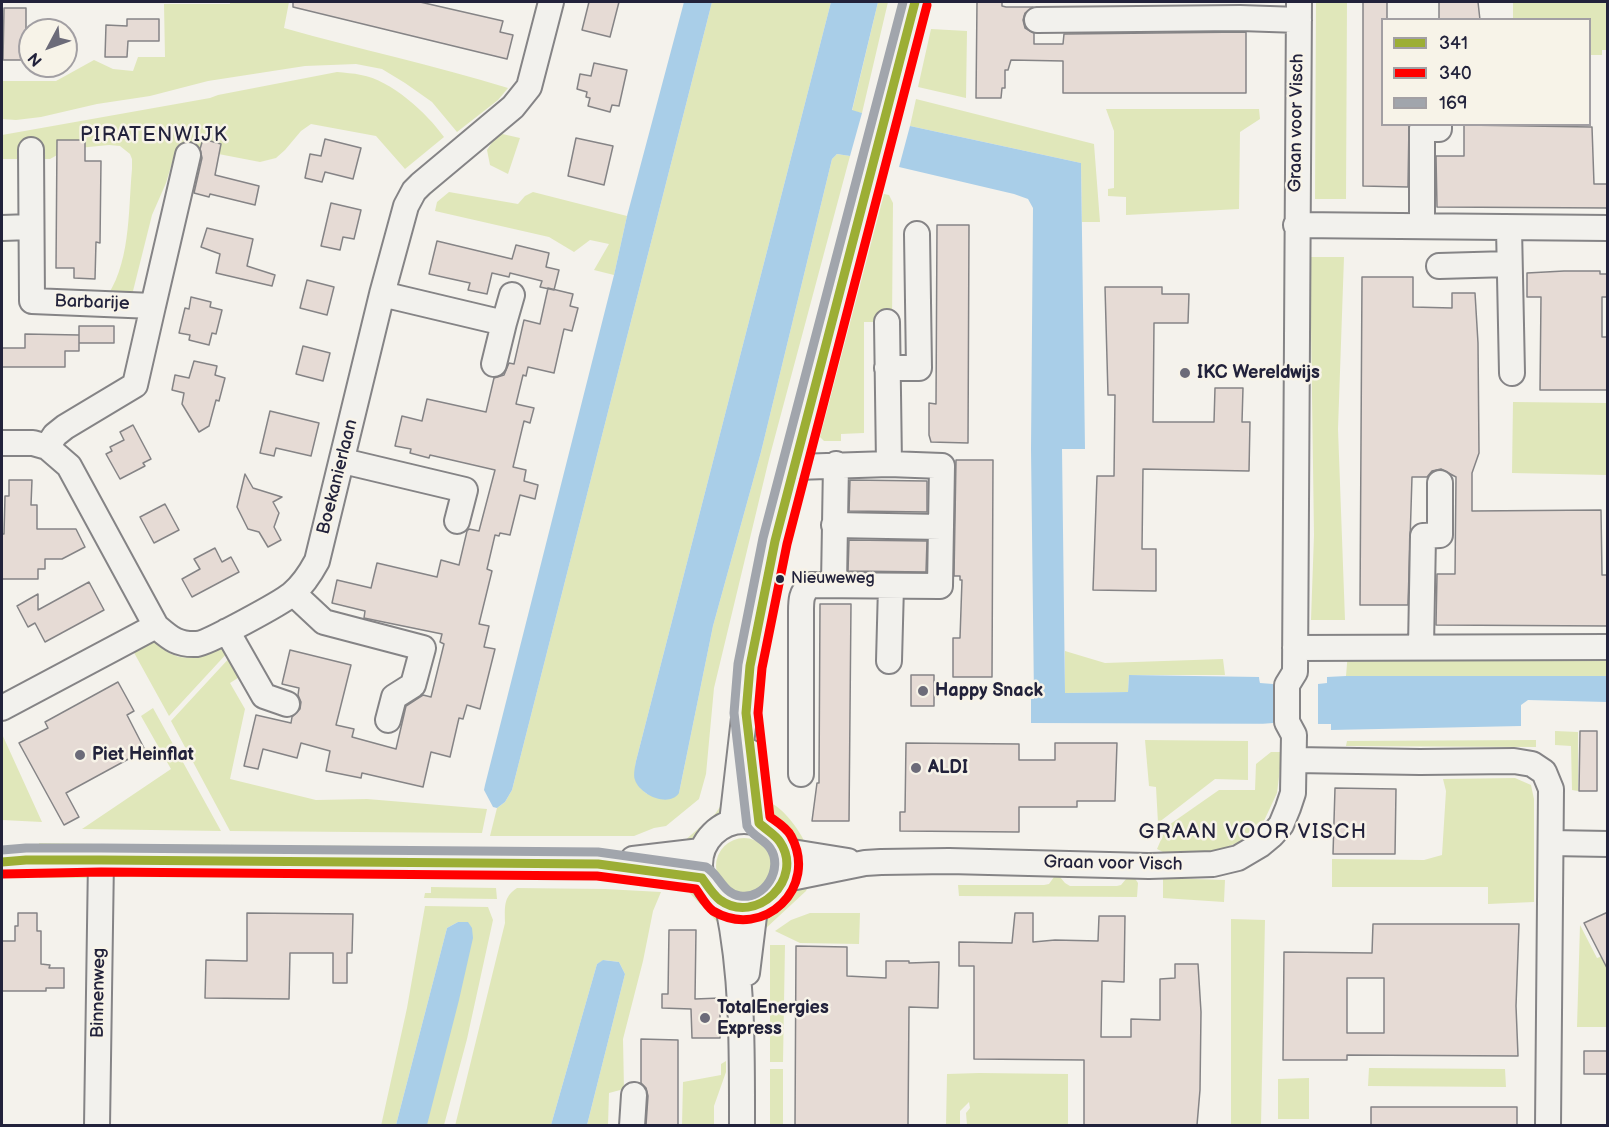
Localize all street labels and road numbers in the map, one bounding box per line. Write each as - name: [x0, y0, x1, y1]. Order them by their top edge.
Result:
- street label: Graan voor Visch: [1285, 53, 1309, 193]
- street label: Barbarije: [54, 291, 130, 315]
- street label: Boekanierlaan: [313, 417, 363, 537]
- street label: Graan voor Visch: [1043, 852, 1183, 876]
- street label: Binnenweg: [87, 948, 111, 1038]

